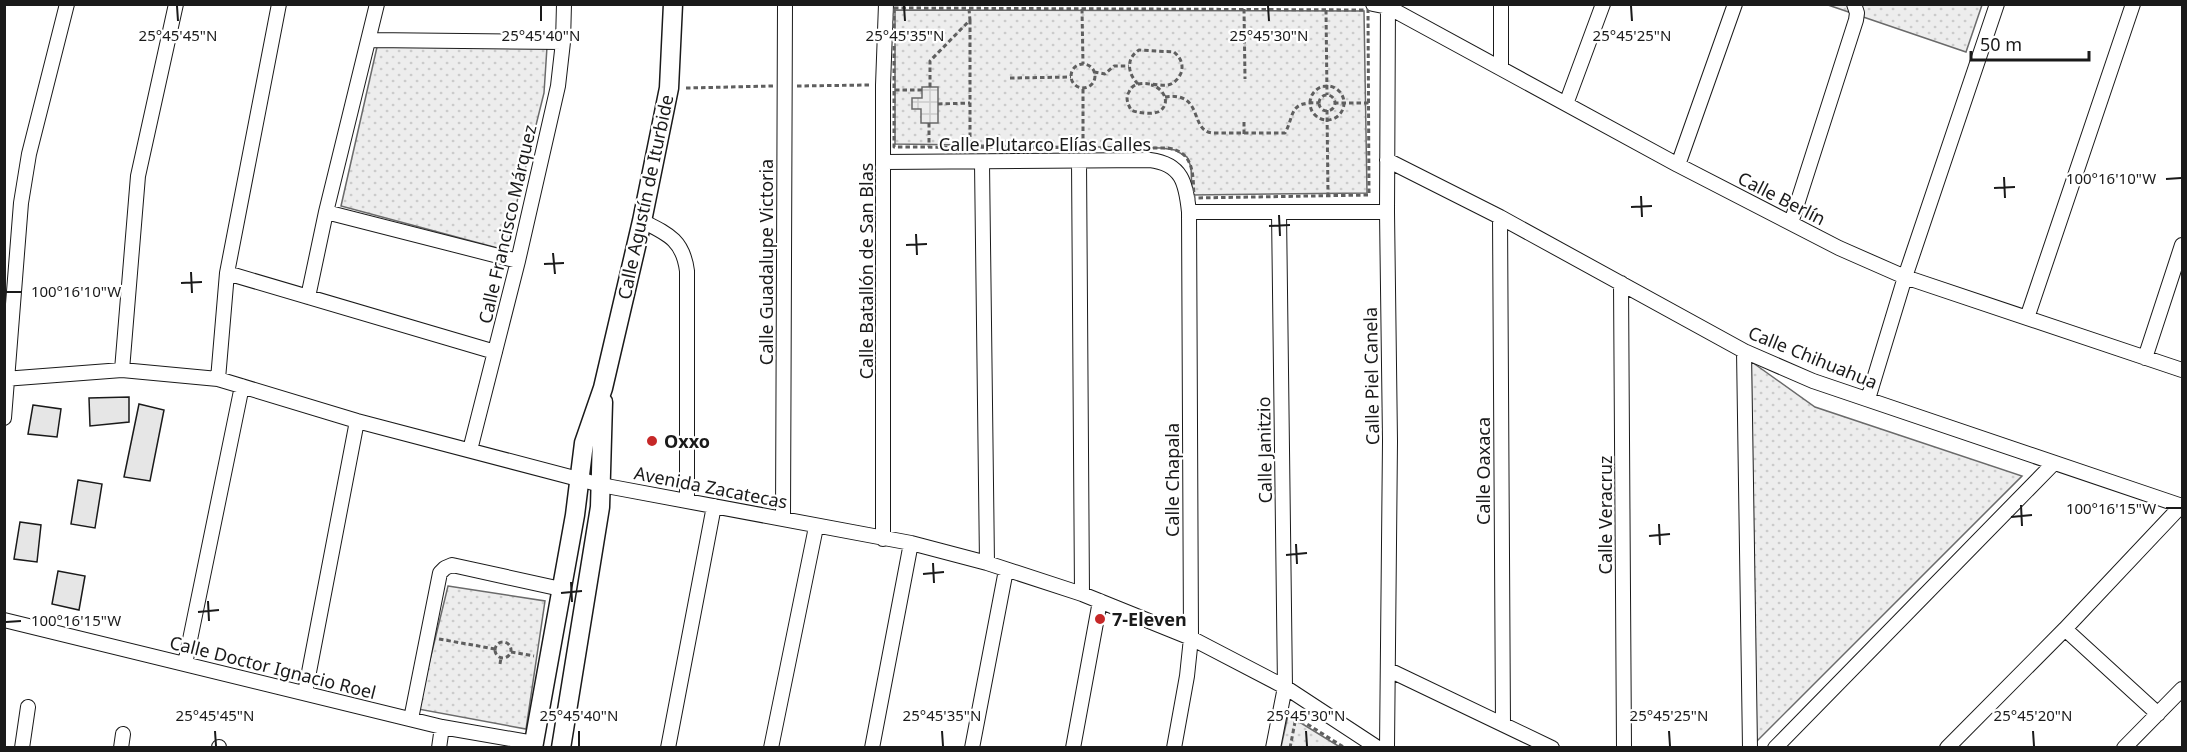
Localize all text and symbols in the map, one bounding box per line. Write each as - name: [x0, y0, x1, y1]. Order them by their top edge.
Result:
- scale bar: [1971, 24, 2090, 62]
- text: 25°45'45"N: [139, 25, 217, 45]
- text: 25°45'40"N: [502, 25, 580, 45]
- text: 25°45'35"N: [866, 25, 944, 45]
- text: 25°45'30"N: [1230, 25, 1308, 45]
- text: 25°45'25"N: [1593, 25, 1671, 45]
- text: 50 m: [1980, 32, 2022, 56]
- street label: Calle Agustín de Iturbide: [612, 92, 678, 302]
- street label: Calle Francisco Márquez: [472, 122, 542, 326]
- street label: Calle Plutarco Elías Calles: [939, 132, 1151, 156]
- street label: Calle Guadalupe Victoria: [754, 159, 778, 365]
- street label: Calle Batallón de San Blas: [854, 163, 878, 379]
- street label: Calle Berlín: [1734, 166, 1830, 230]
- text: 100°16'10"W: [2066, 168, 2156, 188]
- text: 100°16'10"W: [31, 281, 121, 301]
- street label: Calle Piel Canela: [1358, 307, 1384, 445]
- street label: Calle Chihuahua: [1745, 320, 1881, 394]
- street label: Calle Janitzio: [1251, 396, 1277, 504]
- street label: Calle Oaxaca: [1471, 417, 1495, 525]
- street label: Calle Chapala: [1160, 423, 1184, 537]
- place label: Oxxo: [664, 429, 710, 453]
- marker: Oxxo: [645, 434, 659, 448]
- street label: Calle Veracruz: [1593, 455, 1617, 575]
- street label: Avenida Zacatecas: [632, 460, 790, 514]
- text: 100°16'15"W: [2066, 498, 2156, 518]
- place label: 7-Eleven: [1112, 607, 1187, 631]
- text: 100°16'15"W: [31, 610, 121, 630]
- marker: 7-Eleven: [1093, 612, 1107, 626]
- street label: Calle Doctor Ignacio Roel: [167, 630, 379, 704]
- text: 25°45'45"N: [176, 705, 254, 725]
- text: 25°45'40"N: [540, 705, 618, 725]
- text: 25°45'35"N: [903, 705, 981, 725]
- text: 25°45'30"N: [1267, 705, 1345, 725]
- text: 25°45'25"N: [1630, 705, 1708, 725]
- text: 25°45'20"N: [1994, 705, 2072, 725]

